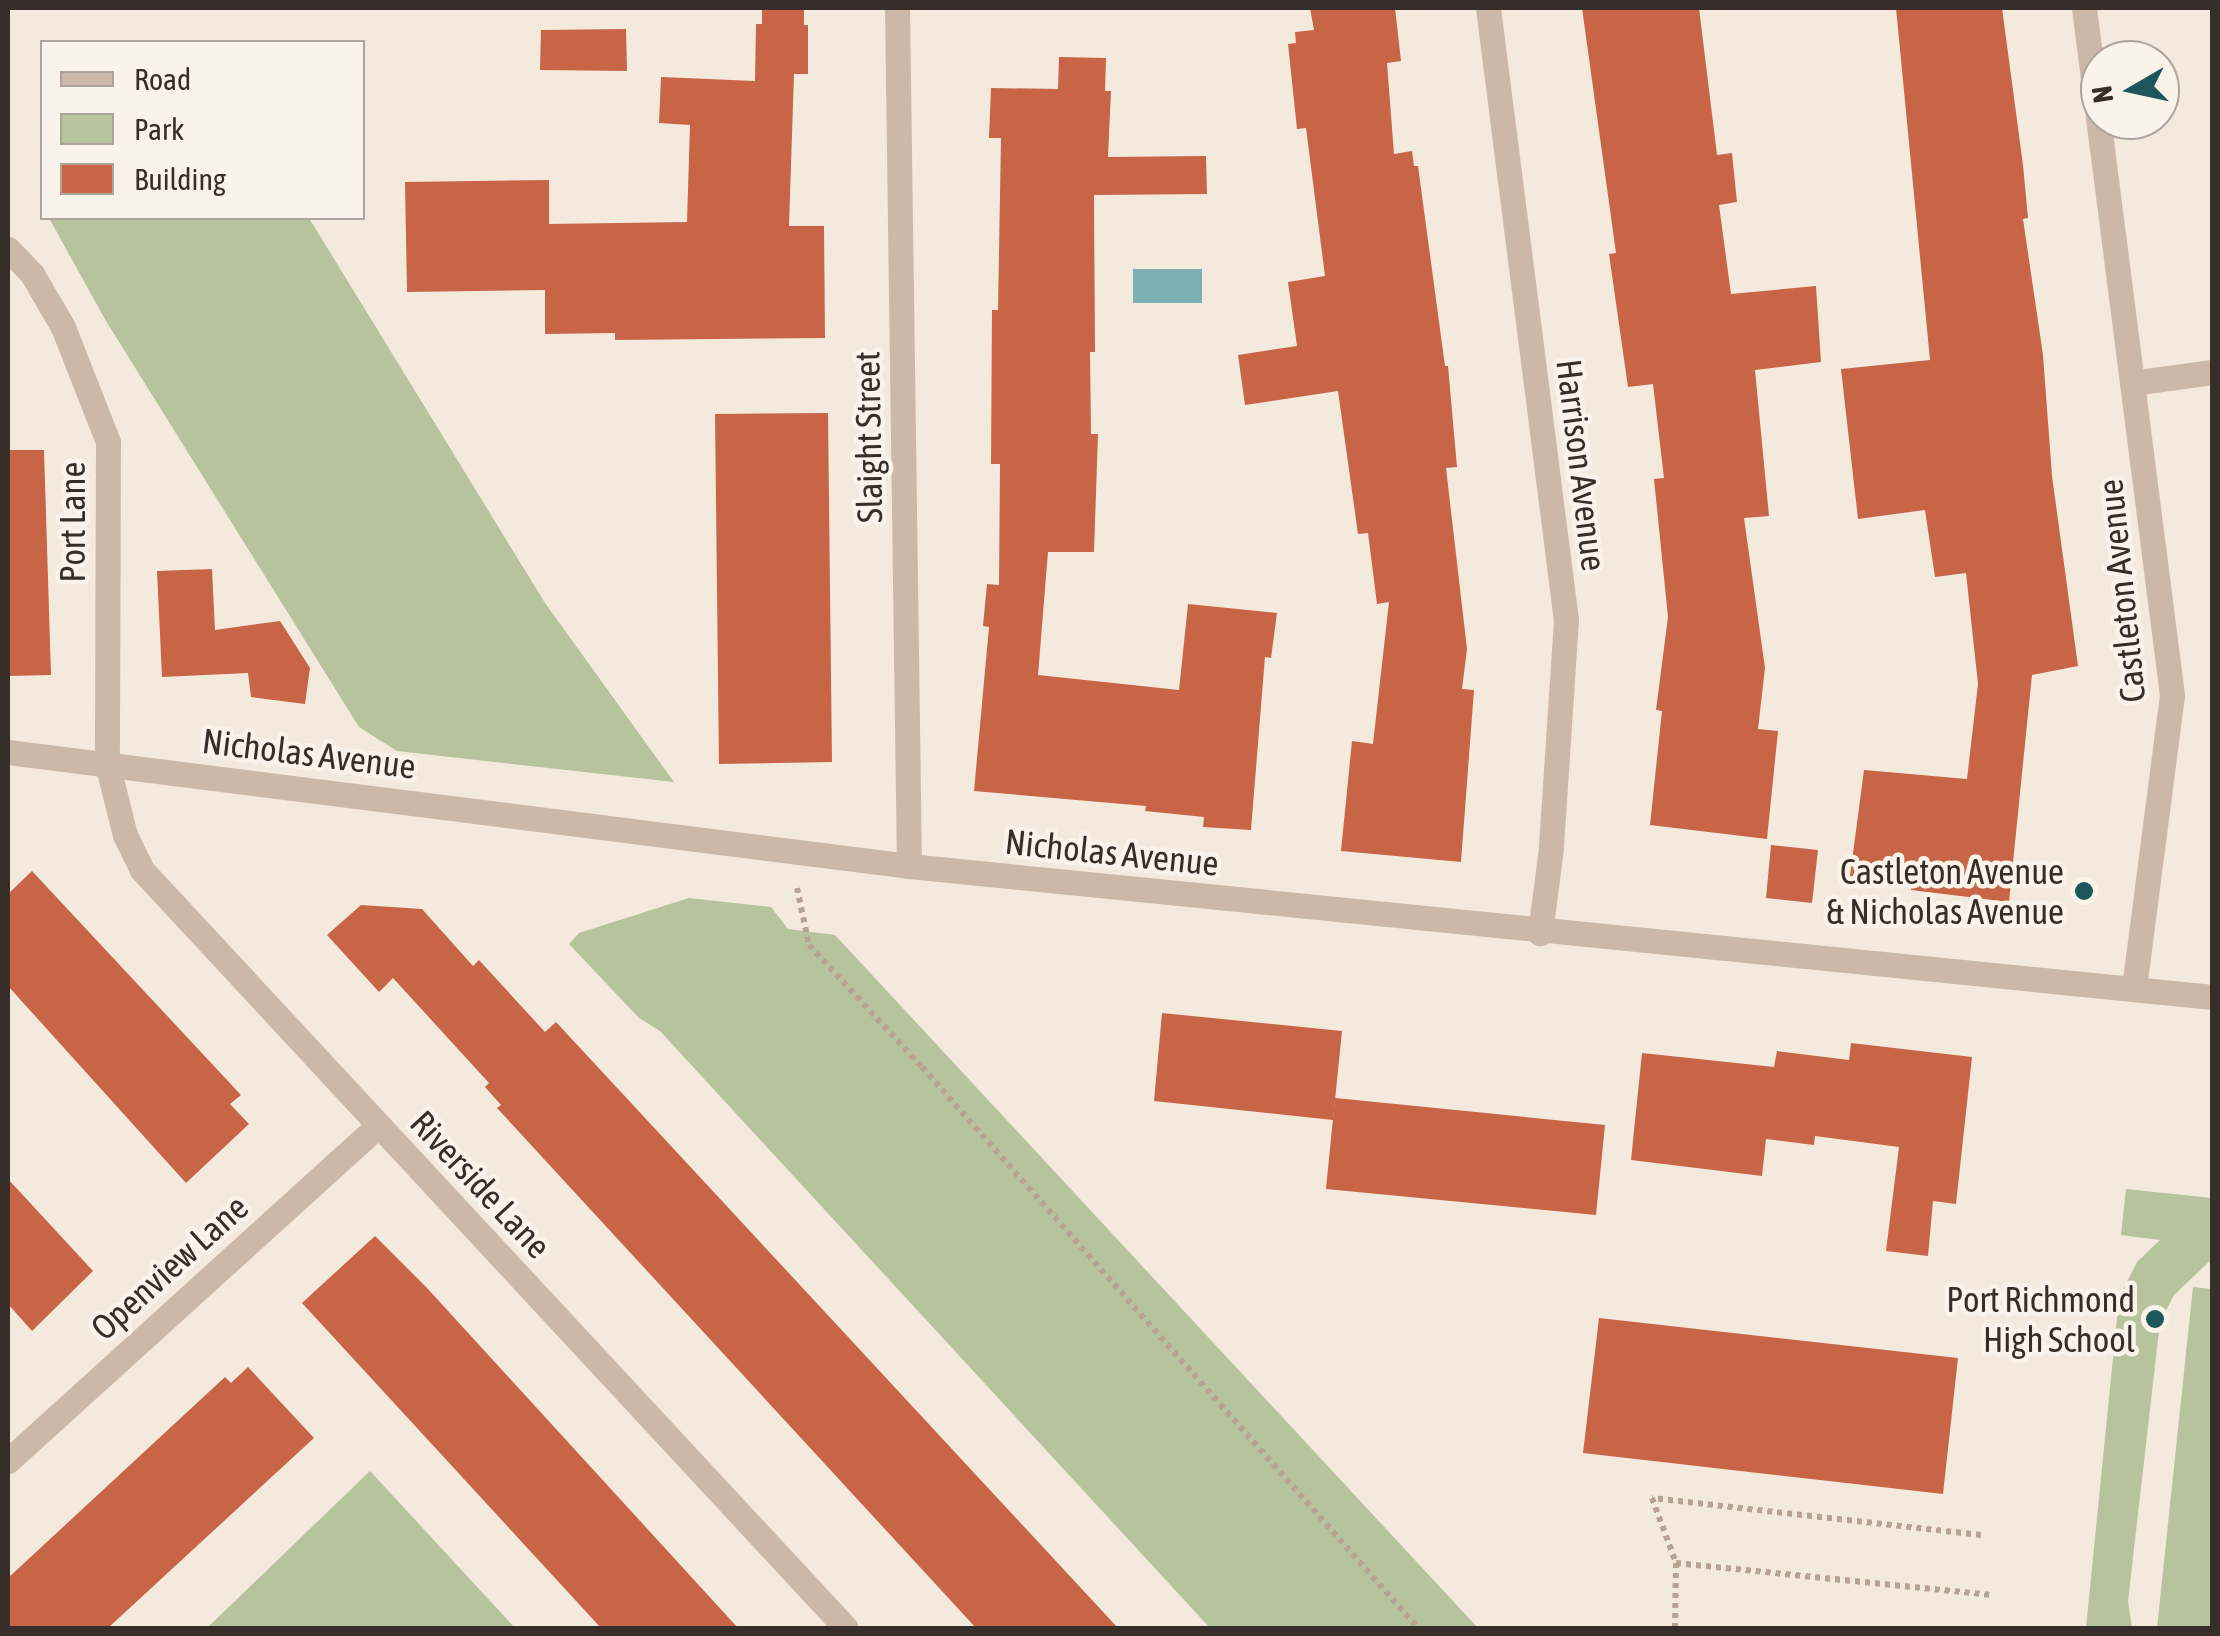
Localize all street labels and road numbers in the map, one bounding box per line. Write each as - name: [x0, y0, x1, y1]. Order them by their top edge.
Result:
- street label: Slaight Street: [846, 351, 890, 523]
- street label: Harrison Avenue: [1548, 357, 1616, 573]
- street label: Port Lane: [51, 462, 93, 582]
- street label: Castleton Avenue: [2088, 477, 2154, 705]
- street label: Nicholas Avenue: [200, 719, 418, 787]
- street label: Nicholas Avenue: [1003, 820, 1221, 884]
- street label: Riverside Lane: [402, 1102, 560, 1266]
- street label: Openview Lane: [82, 1186, 256, 1348]

